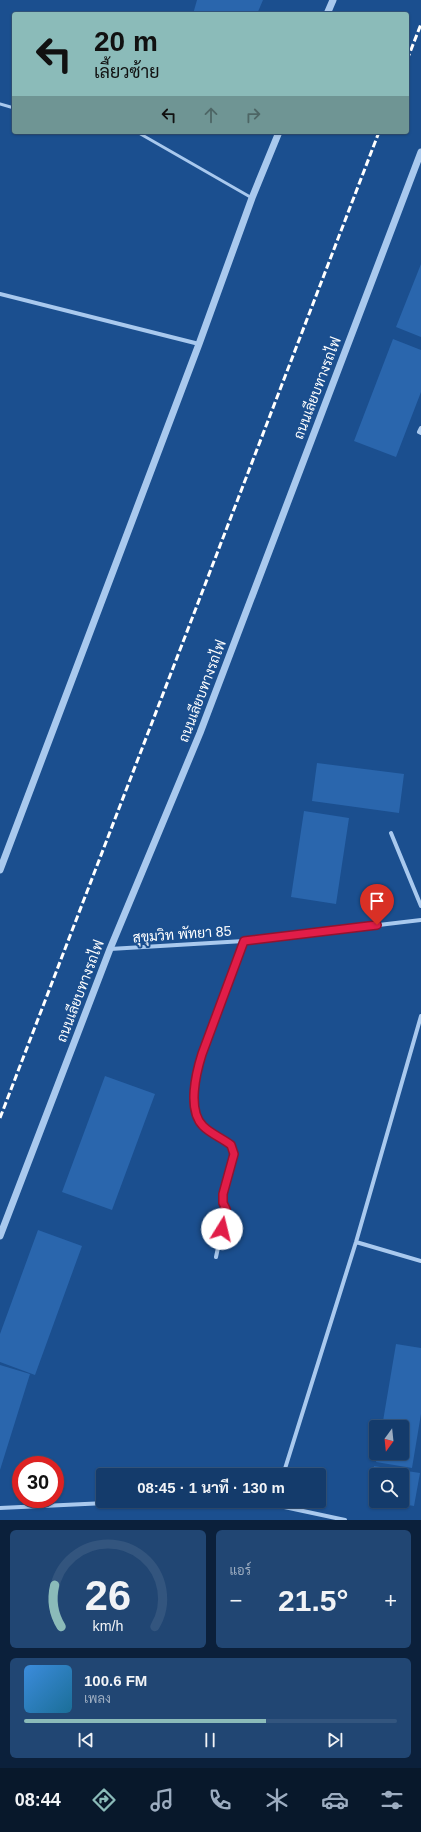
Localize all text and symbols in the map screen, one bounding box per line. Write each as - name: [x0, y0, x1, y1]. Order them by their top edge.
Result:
- text: 20 m: [94, 26, 158, 57]
- icon: left: [28, 28, 80, 80]
- text: เลี้ยวซ้าย: [94, 62, 160, 82]
- icon: left: [158, 104, 180, 126]
- icon: ahead: [200, 104, 222, 126]
- icon: right: [242, 104, 264, 126]
- street label: ถนนเลียบทางรถไฟ: [289, 334, 344, 441]
- street label: ถนนเลียบทางรถไฟ: [174, 637, 229, 744]
- pin: [360, 884, 394, 925]
- icon: arrive: [366, 890, 388, 912]
- street label: สุขุมวิท พัทยา 85: [132, 923, 232, 947]
- street label: ถนนเลียบทางรถไฟ: [52, 937, 107, 1044]
- position arrow: [201, 1208, 243, 1250]
- north arrow: [369, 1420, 409, 1460]
- map controls: [369, 1420, 409, 1508]
- speed limit sign: 30: [12, 1456, 64, 1508]
- button: search: [369, 1468, 409, 1508]
- text: 08:45 · 1 นาที · 130 m: [137, 1479, 285, 1496]
- text: แอร์: [230, 1563, 251, 1578]
- text: 26: [85, 1572, 131, 1619]
- text: 21.5°: [278, 1584, 348, 1617]
- text: −: [230, 1588, 242, 1613]
- text: +: [384, 1588, 397, 1613]
- text: km/h: [92, 1618, 123, 1634]
- text: 100.6 FM: [84, 1672, 147, 1689]
- text: เพลง: [84, 1691, 111, 1706]
- icon: previous: [75, 1729, 97, 1751]
- icon: pause: [199, 1729, 221, 1751]
- icon: next: [324, 1729, 346, 1751]
- icon: directions: [90, 1786, 118, 1814]
- icon: music: [148, 1786, 176, 1814]
- icon: phone: [206, 1786, 234, 1814]
- icon: climate: [263, 1786, 291, 1814]
- icon: car: [321, 1786, 349, 1814]
- icon: filters: [378, 1786, 406, 1814]
- text: 08:44: [15, 1790, 61, 1810]

